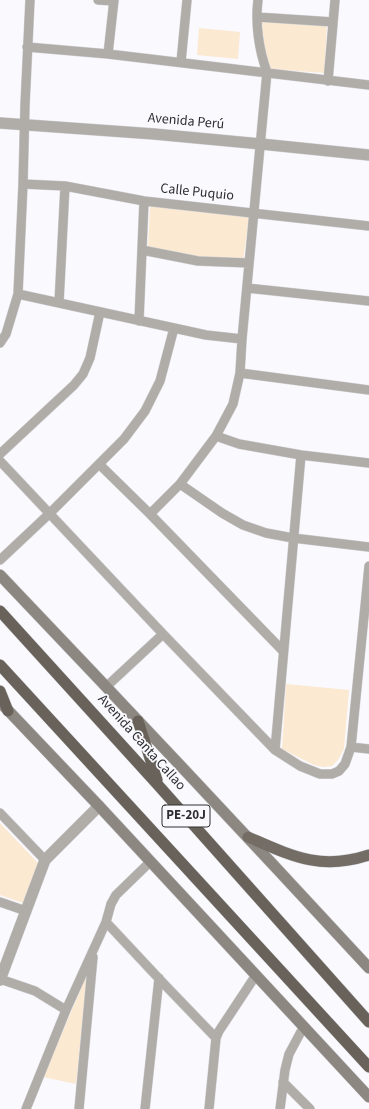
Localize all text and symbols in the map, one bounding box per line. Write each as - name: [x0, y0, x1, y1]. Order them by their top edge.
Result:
- street label: Avenida Perú: [147, 110, 225, 134]
- street label: Calle Puquio: [159, 181, 235, 205]
- street label: Avenida Canta Callao: [93, 691, 189, 795]
- road number: PE-20J: [162, 805, 210, 827]

